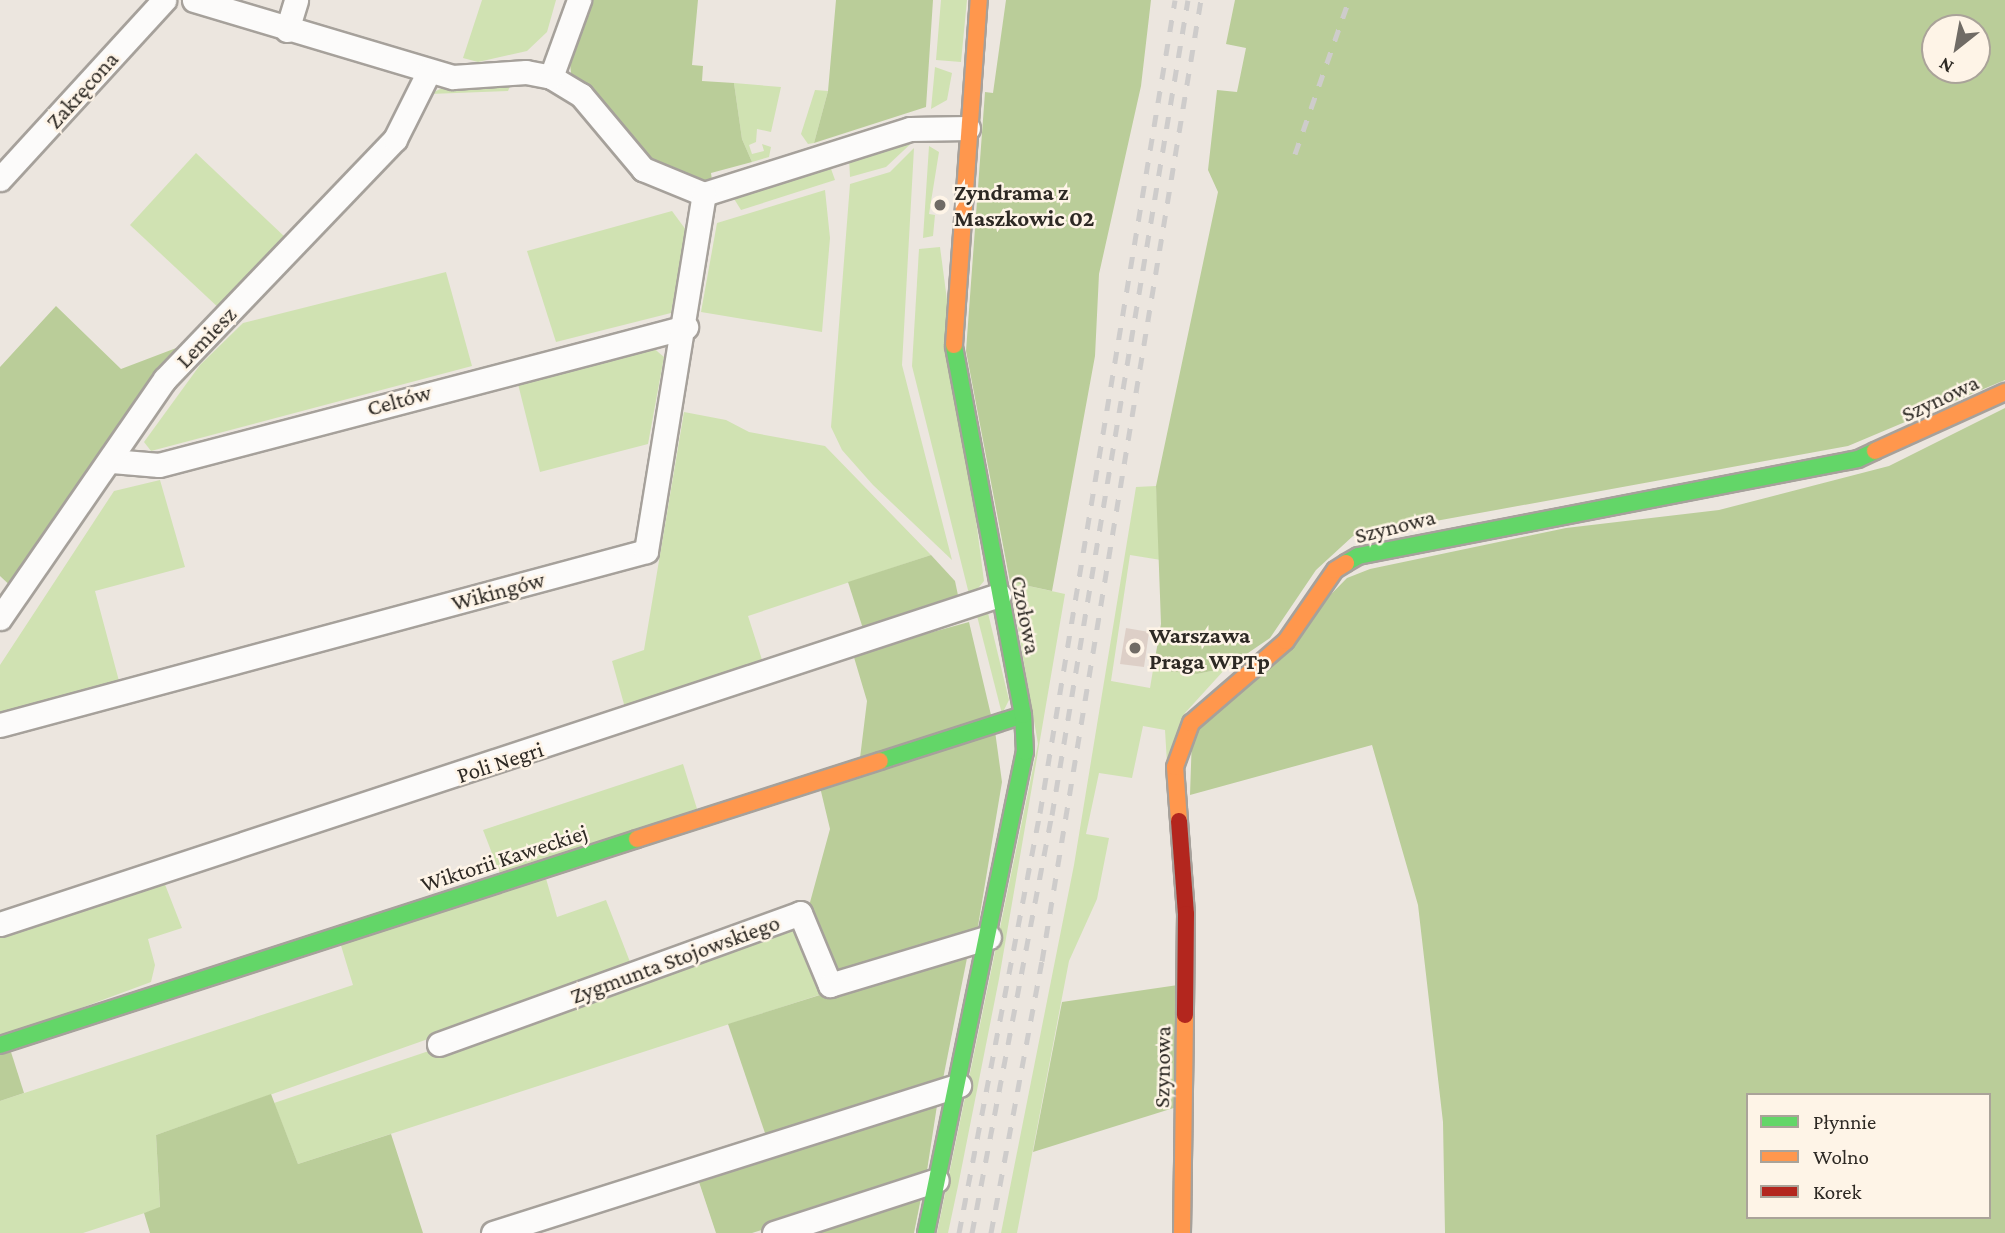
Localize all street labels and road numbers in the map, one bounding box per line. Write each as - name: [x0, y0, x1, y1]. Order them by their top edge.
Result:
- street label: Zakręcona: [40, 45, 124, 135]
- street label: Lemiesz: [170, 300, 242, 374]
- street label: Szynowa: [1897, 368, 1983, 428]
- street label: Celtów: [364, 378, 434, 422]
- street label: Szynowa: [1352, 503, 1438, 549]
- street label: Wikingów: [448, 565, 548, 617]
- street label: Czołowa: [1005, 573, 1047, 657]
- street label: Poli Negri: [453, 735, 547, 789]
- street label: Wiktorii Kaweckiej: [417, 818, 591, 898]
- street label: Zygmunta Stojowskiego: [567, 908, 783, 1010]
- street label: Szynowa: [1147, 1026, 1177, 1108]

